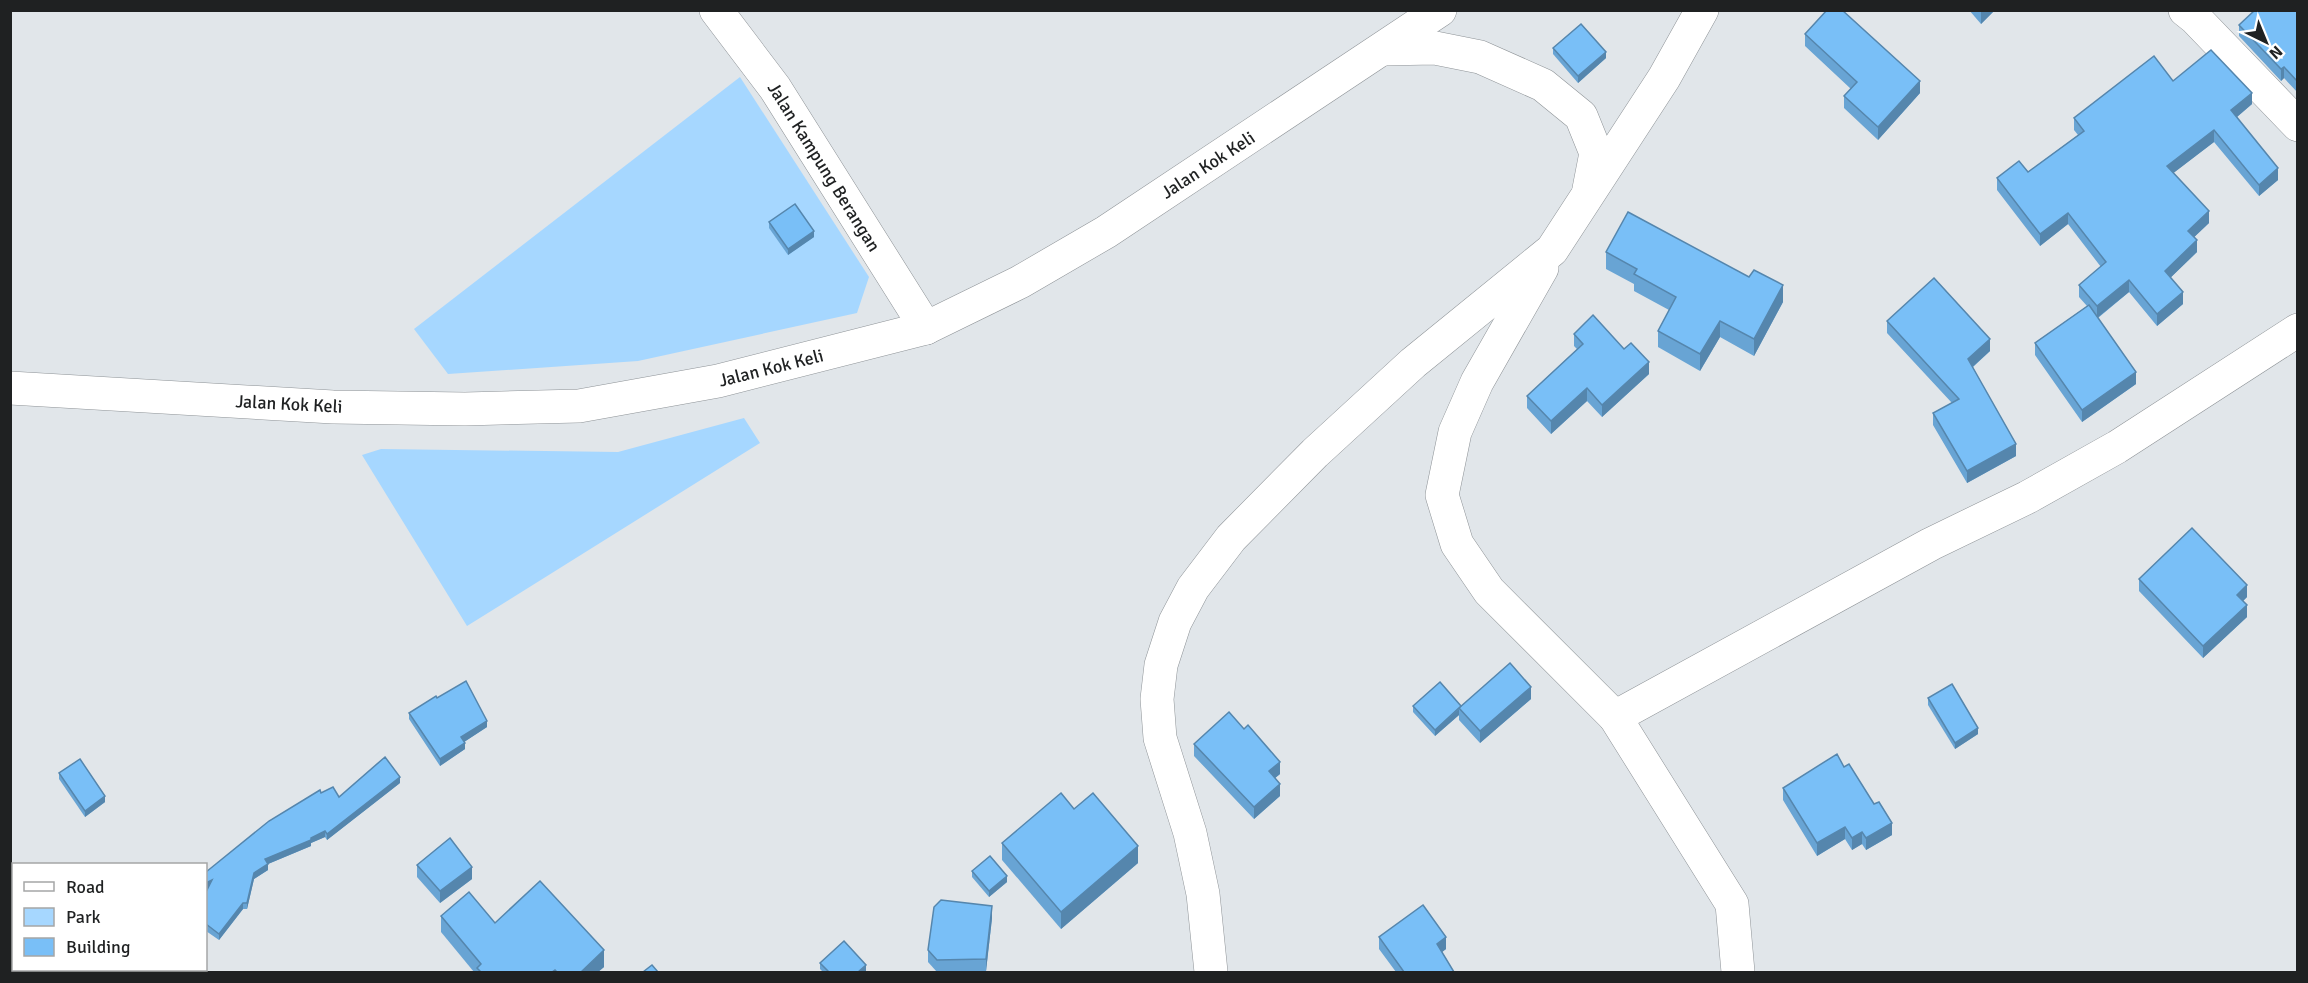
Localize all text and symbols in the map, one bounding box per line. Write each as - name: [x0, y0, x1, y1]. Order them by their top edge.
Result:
- north arrow: [2236, 12, 2296, 72]
- text: N: [2265, 41, 2286, 63]
- street label: Jalan Kampung Berangan: [763, 78, 885, 256]
- street label: Jalan Kok Keli: [1157, 127, 1259, 203]
- street label: Jalan Kok Keli: [716, 344, 826, 392]
- street label: Jalan Kok Keli: [235, 390, 343, 418]
- legend: [12, 863, 207, 971]
- text: Road: [66, 876, 105, 898]
- text: Park: [66, 906, 101, 928]
- text: Building: [66, 936, 130, 958]

